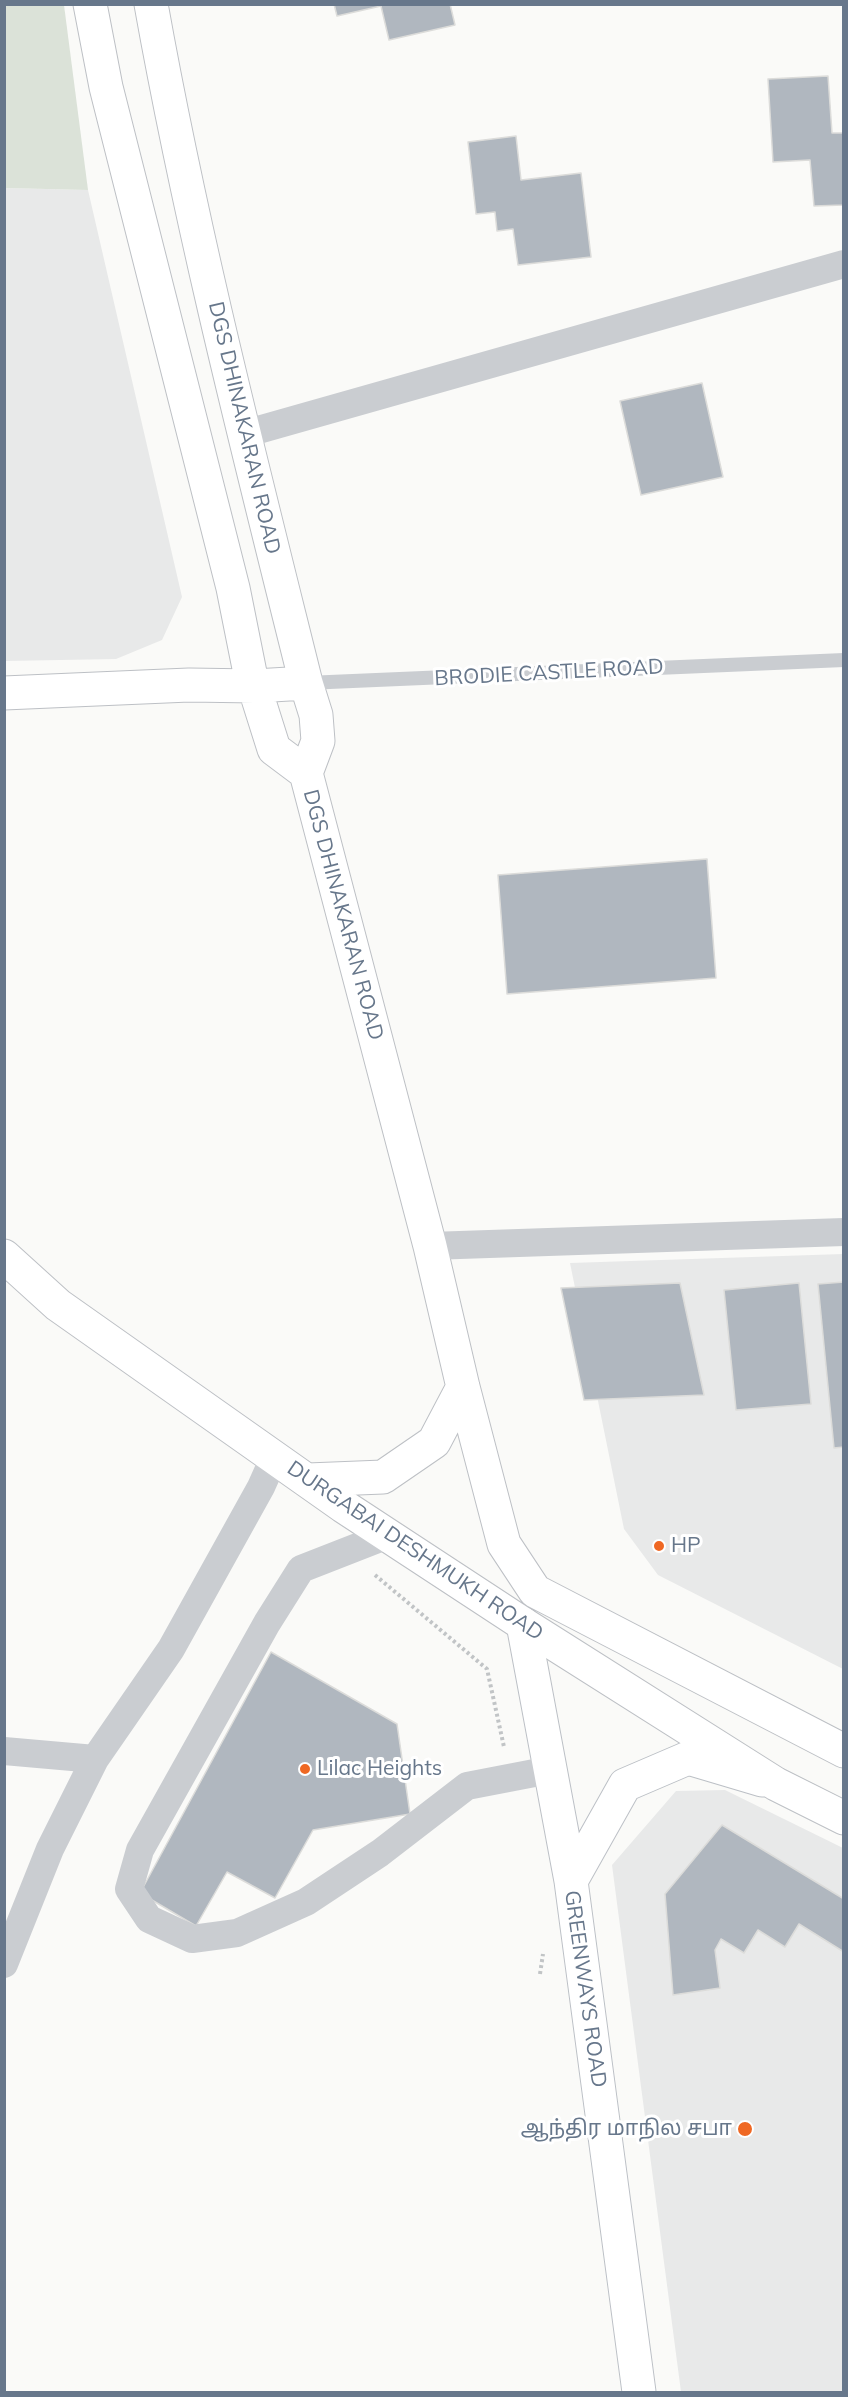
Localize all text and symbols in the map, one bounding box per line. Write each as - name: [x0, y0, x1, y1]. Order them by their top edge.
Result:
- street label: DGS DHINAKARAN ROAD: [203, 299, 285, 557]
- street label: BRODIE CASTLE ROAD: [434, 654, 664, 692]
- street label: DGS DHINAKARAN ROAD: [297, 787, 389, 1043]
- street label: DURGABAI DESHMUKH ROAD: [282, 1456, 548, 1646]
- place label: HP: [671, 1533, 701, 1559]
- marker: HP: [652, 1539, 666, 1553]
- place label: Lilac Heights: [317, 1756, 442, 1782]
- marker: Lilac Heights: [298, 1762, 312, 1776]
- street label: GREENWAYS ROAD: [559, 1889, 611, 2089]
- place label: ஆந்திர மாநில சபா: [521, 2116, 732, 2142]
- marker: ஆந்திர மாநில சபா: [736, 2120, 754, 2138]

